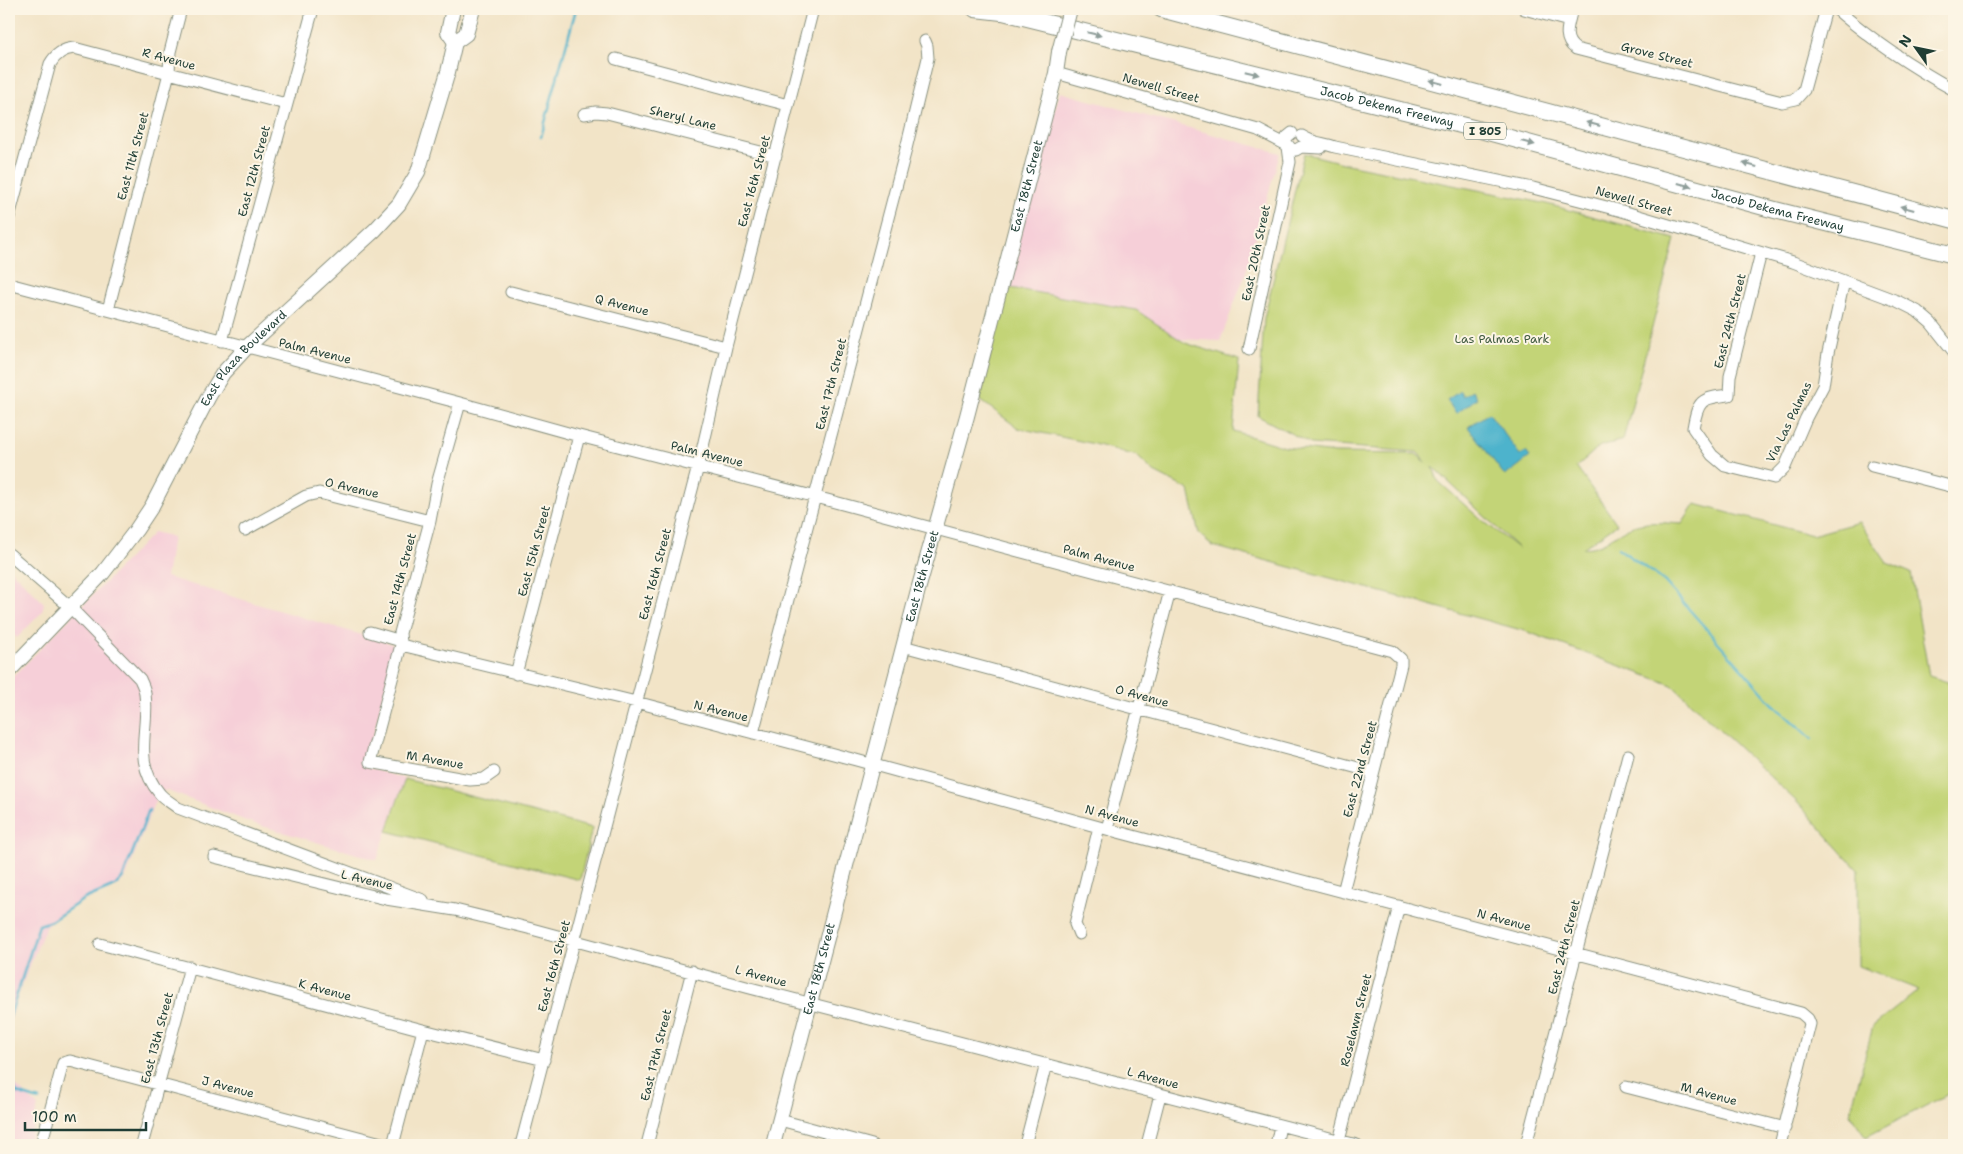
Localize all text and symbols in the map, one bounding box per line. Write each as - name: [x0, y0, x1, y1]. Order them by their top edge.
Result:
- north arrow: [1890, 22, 1940, 72]
- one-way arrow: [1087, 30, 1102, 38]
- text: N: [1895, 31, 1916, 50]
- street label: Grove Street: [1619, 38, 1695, 72]
- street label: R Avenue: [141, 44, 198, 74]
- street label: Newell Street: [1121, 69, 1201, 107]
- one-way arrow: [1244, 69, 1259, 77]
- one-way arrow: [1429, 78, 1444, 86]
- street label: Jacob Dekema Freeway: [1319, 83, 1456, 131]
- street label: Sheryl Lane: [648, 102, 718, 134]
- street label: East 11th Street: [113, 110, 153, 202]
- one-way arrow: [1586, 119, 1601, 127]
- road number: I 805: [1464, 122, 1506, 140]
- street label: East 12th Street: [234, 123, 274, 219]
- street label: East 16th Street: [734, 133, 774, 229]
- street label: East 18th Street: [1007, 138, 1046, 234]
- one-way arrow: [1521, 139, 1536, 147]
- one-way arrow: [1743, 161, 1758, 169]
- street label: Newell Street: [1594, 182, 1674, 220]
- one-way arrow: [1678, 182, 1693, 190]
- street label: Jacob Dekema Freeway: [1709, 185, 1846, 235]
- street label: East 20th Street: [1238, 203, 1274, 303]
- one-way arrow: [1900, 203, 1915, 211]
- street label: East 24th Street: [1710, 272, 1750, 370]
- street label: Q Avenue: [593, 291, 651, 319]
- street label: East Plaza Boulevard: [197, 306, 290, 409]
- park label: Las Palmas Park: [1455, 331, 1550, 347]
- street label: Palm Avenue: [277, 334, 353, 368]
- street label: East 17th Street: [812, 336, 850, 432]
- street label: Via Las Palmas: [1763, 379, 1815, 465]
- street label: Palm Avenue: [669, 437, 745, 471]
- street label: O Avenue: [323, 474, 381, 502]
- street label: East 15th Street: [514, 504, 554, 598]
- street label: East 16th Street: [635, 526, 675, 622]
- street label: East 18th Street: [902, 528, 942, 624]
- street label: East 14th Street: [380, 531, 420, 627]
- street label: Palm Avenue: [1061, 541, 1137, 575]
- street label: O Avenue: [1113, 681, 1171, 711]
- street label: N Avenue: [692, 697, 750, 726]
- street label: East 22nd Street: [1339, 719, 1381, 819]
- street label: M Avenue: [405, 747, 465, 773]
- street label: N Avenue: [1083, 801, 1141, 831]
- street label: L Avenue: [339, 866, 395, 894]
- street label: East 24th Street: [1544, 898, 1584, 996]
- street label: N Avenue: [1475, 905, 1533, 935]
- street label: East 16th Street: [534, 918, 574, 1014]
- street label: East 18th Street: [799, 921, 839, 1017]
- street label: L Avenue: [733, 961, 789, 991]
- street label: Roselawn Street: [1337, 972, 1375, 1068]
- street label: K Avenue: [297, 975, 353, 1005]
- street label: East 13th Street: [137, 990, 177, 1086]
- street label: East 17th Street: [637, 1007, 675, 1103]
- street label: L Avenue: [1125, 1063, 1181, 1093]
- street label: J Avenue: [200, 1072, 256, 1102]
- street label: M Avenue: [1679, 1079, 1739, 1109]
- scale bar: [25, 1099, 146, 1131]
- text: 100 m: [32, 1107, 77, 1127]

